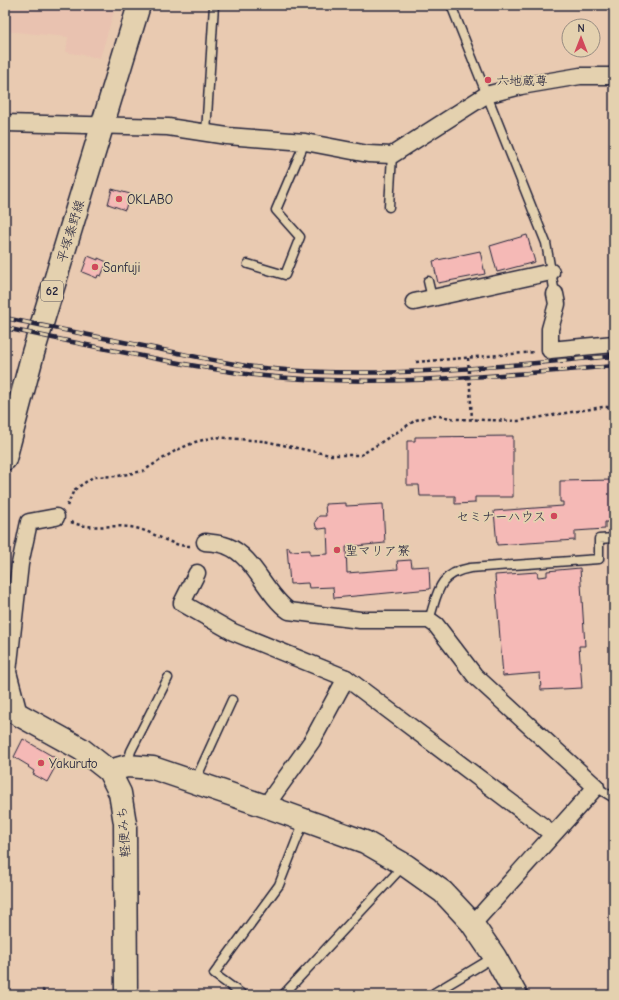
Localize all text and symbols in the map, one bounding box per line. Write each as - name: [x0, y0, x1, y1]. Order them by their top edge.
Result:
- north arrow: [561, 18, 601, 58]
- text: N: [577, 22, 585, 35]
- place label: 六地蔵尊: [496, 73, 548, 88]
- marker: 六地蔵尊: [483, 75, 493, 85]
- place label: OKLABO: [127, 192, 173, 207]
- marker: OKLABO: [114, 194, 124, 204]
- street label: 平塚秦野線: [54, 197, 87, 264]
- place label: Sanfuji: [103, 260, 140, 275]
- marker: Sanfuji: [90, 262, 100, 272]
- road number: 62: [41, 281, 63, 301]
- place label: セミナーハウス: [456, 509, 546, 524]
- marker: セミナーハウス: [549, 511, 559, 521]
- place label: 聖マリア寮: [345, 543, 410, 558]
- marker: 聖マリア寮: [332, 545, 342, 555]
- place label: Yakuruto: [49, 756, 98, 771]
- marker: Yakuruto: [36, 758, 46, 768]
- street label: 軽便みち: [114, 806, 133, 858]

